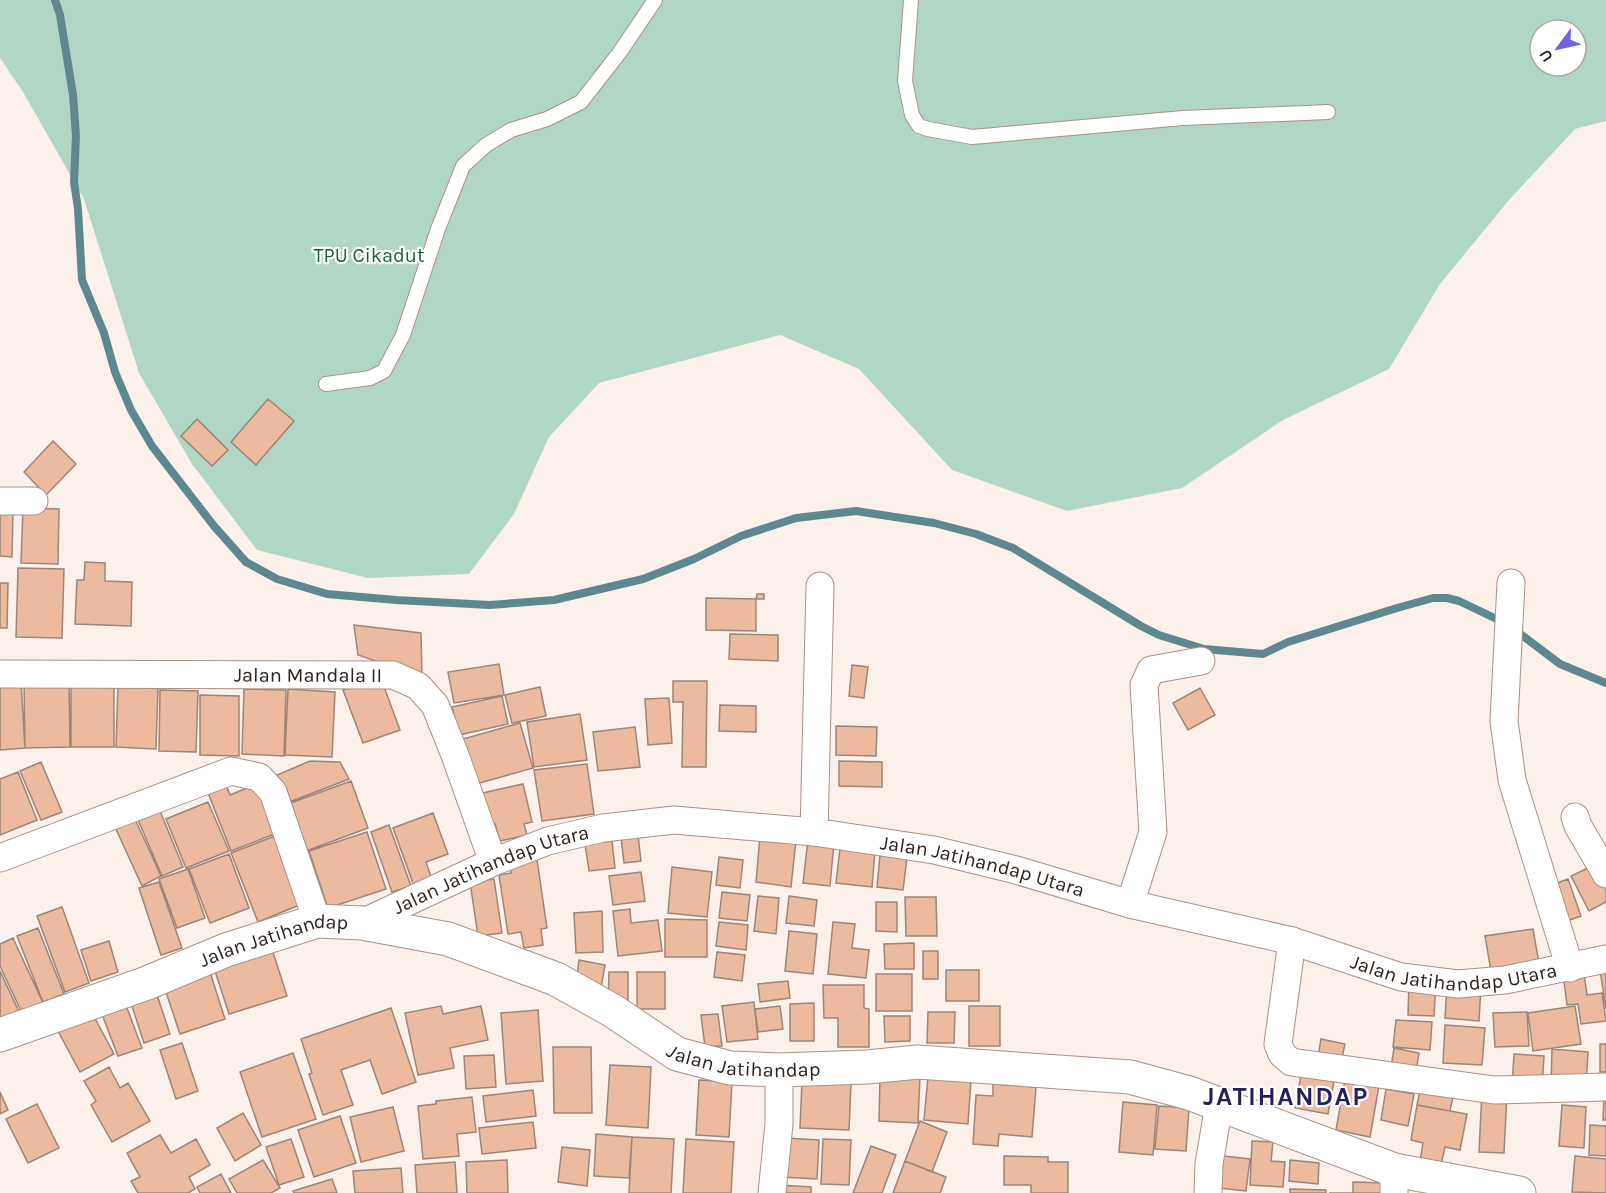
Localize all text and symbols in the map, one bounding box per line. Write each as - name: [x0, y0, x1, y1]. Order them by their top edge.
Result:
- north arrow: [1528, 18, 1588, 78]
- text: U: [1535, 46, 1557, 66]
- park label: TPU Cikadut: [314, 244, 425, 267]
- street label: Jalan Mandala II: [234, 664, 382, 687]
- street label: Jalan Jatihandap Utara: [389, 821, 591, 919]
- street label: Jalan Jatihandap Utara: [879, 831, 1087, 902]
- street label: Jalan Jatihandap: [196, 910, 349, 972]
- street label: Jalan Jatihandap Utara: [1348, 950, 1559, 996]
- street label: Jalan Jatihandap: [662, 1039, 821, 1082]
- district label: JATIHANDAP: [1203, 1081, 1369, 1112]

